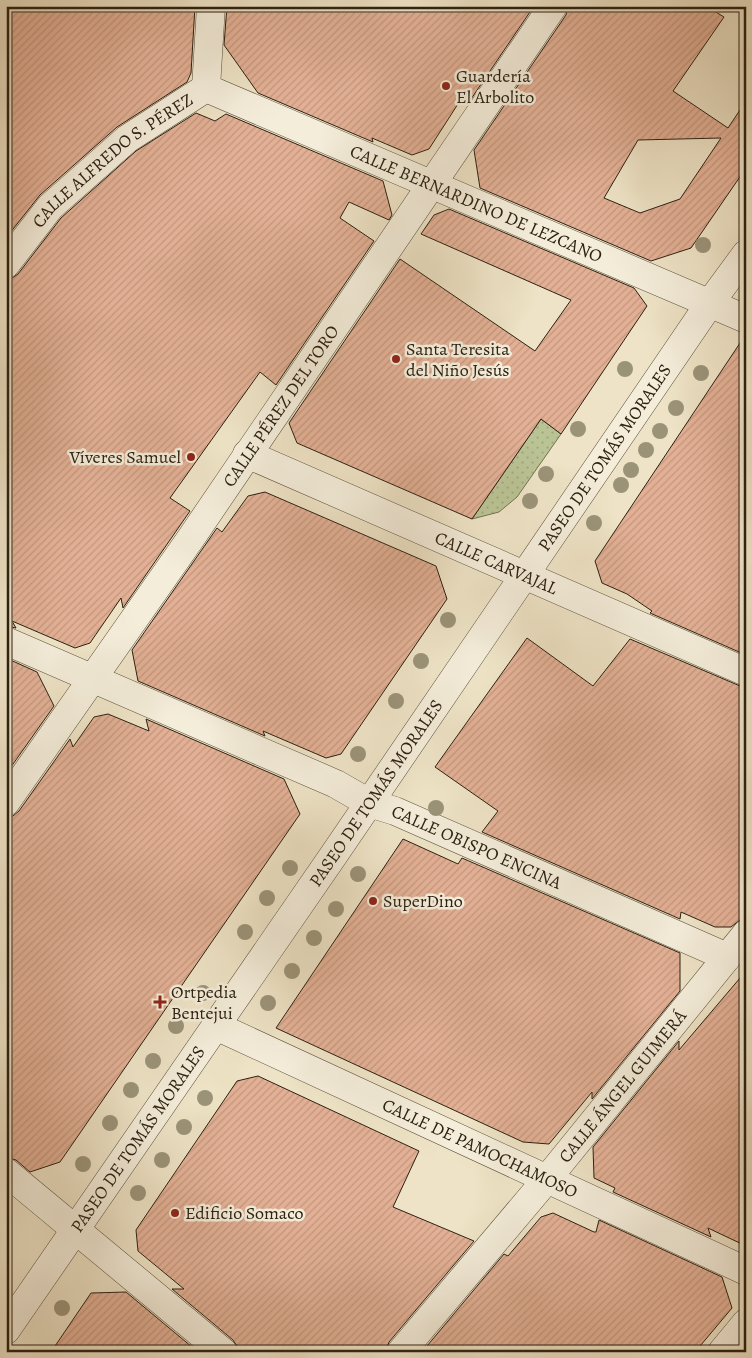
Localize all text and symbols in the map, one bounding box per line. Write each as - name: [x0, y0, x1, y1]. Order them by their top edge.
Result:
- place label: Guardería El Arbolito: [456, 64, 534, 109]
- marker: Guardería El Arbolito: [440, 80, 452, 92]
- street label: CALLE ALFREDO S. PÉREZ: [26, 88, 198, 233]
- street label: CALLE BERNARDINO DE LEZCANO: [346, 139, 606, 268]
- street label: CALLE PÉREZ DEL TORO: [217, 320, 344, 492]
- place label: Santa Teresita del Niño Jesús: [406, 337, 510, 382]
- marker: Santa Teresita del Niño Jesús: [390, 353, 402, 365]
- street label: PASEO DE TOMÁS MORALES: [532, 359, 677, 556]
- place label: Víveres Samuel: [69, 445, 182, 469]
- marker: Víveres Samuel: [185, 451, 197, 463]
- street label: CALLE CARVAJAL: [431, 526, 562, 601]
- street label: PASEO DE TOMÁS MORALES: [303, 695, 448, 891]
- street label: CALLE OBISPO ENCINA: [388, 799, 566, 895]
- place label: SuperDino: [383, 889, 463, 913]
- marker: SuperDino: [367, 895, 379, 907]
- place label: Ortpedia Bentejui: [171, 980, 238, 1025]
- marker: Ortpedia Bentejui: [153, 995, 167, 1009]
- street label: CALLE ÁNGEL GUIMERÁ: [553, 1004, 692, 1168]
- street label: PASEO DE TOMÁS MORALES: [65, 1041, 211, 1237]
- street label: CALLE DE PAMOCHAMOSO: [379, 1093, 582, 1204]
- place label: Edificio Somaco: [185, 1201, 304, 1225]
- marker: Edificio Somaco: [169, 1207, 181, 1219]

